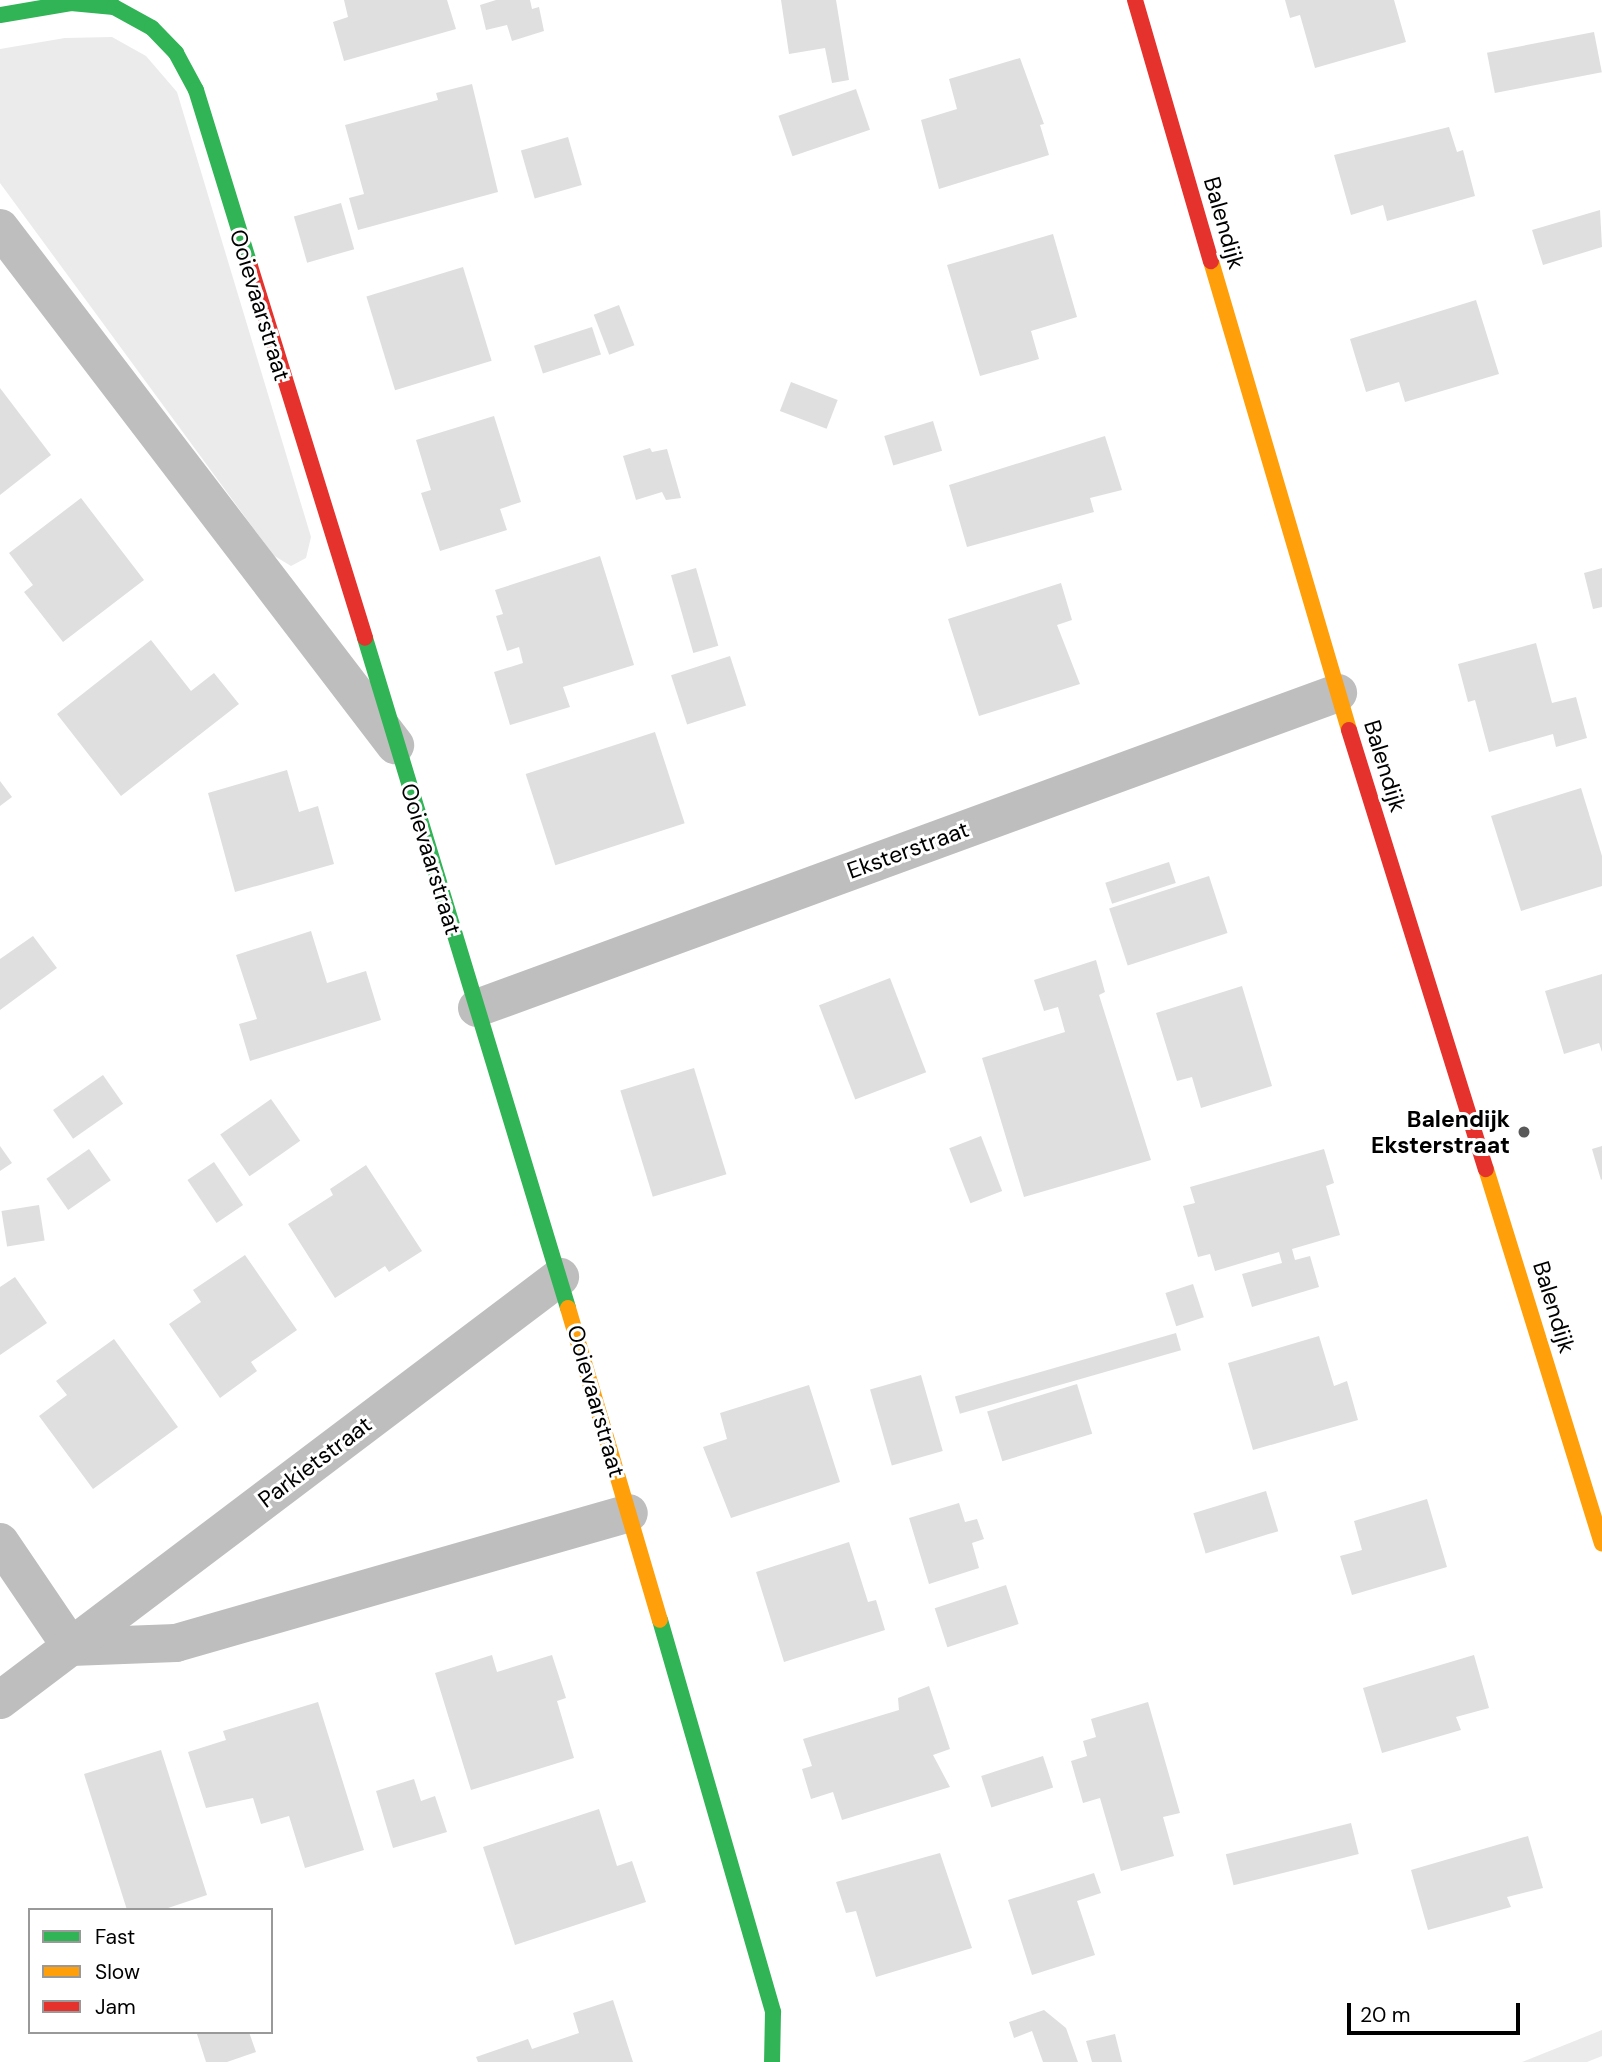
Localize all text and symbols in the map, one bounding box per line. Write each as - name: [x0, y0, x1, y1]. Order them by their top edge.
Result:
- street label: Balendijk: [1198, 174, 1250, 272]
- street label: Ooievaarstraat: [224, 226, 296, 384]
- street label: Balendijk: [1358, 717, 1412, 815]
- street label: Ooievaarstraat: [395, 780, 467, 938]
- street label: Eksterstraat: [843, 815, 973, 885]
- place label: Balendijk Eksterstraat: [1371, 1105, 1510, 1159]
- marker: Balendijk Eksterstraat: [1516, 1124, 1532, 1140]
- street label: Balendijk: [1527, 1258, 1581, 1356]
- street label: Ooievaarstraat: [561, 1322, 631, 1480]
- street label: Parkietstraat: [253, 1410, 377, 1514]
- legend: [28, 1908, 273, 2034]
- text: Fast: [95, 1923, 135, 1951]
- text: Slow: [95, 1958, 140, 1986]
- scale bar: [1350, 1988, 1523, 2032]
- text: Jam: [95, 1993, 136, 2021]
- text: 20 m: [1360, 2001, 1411, 2029]

